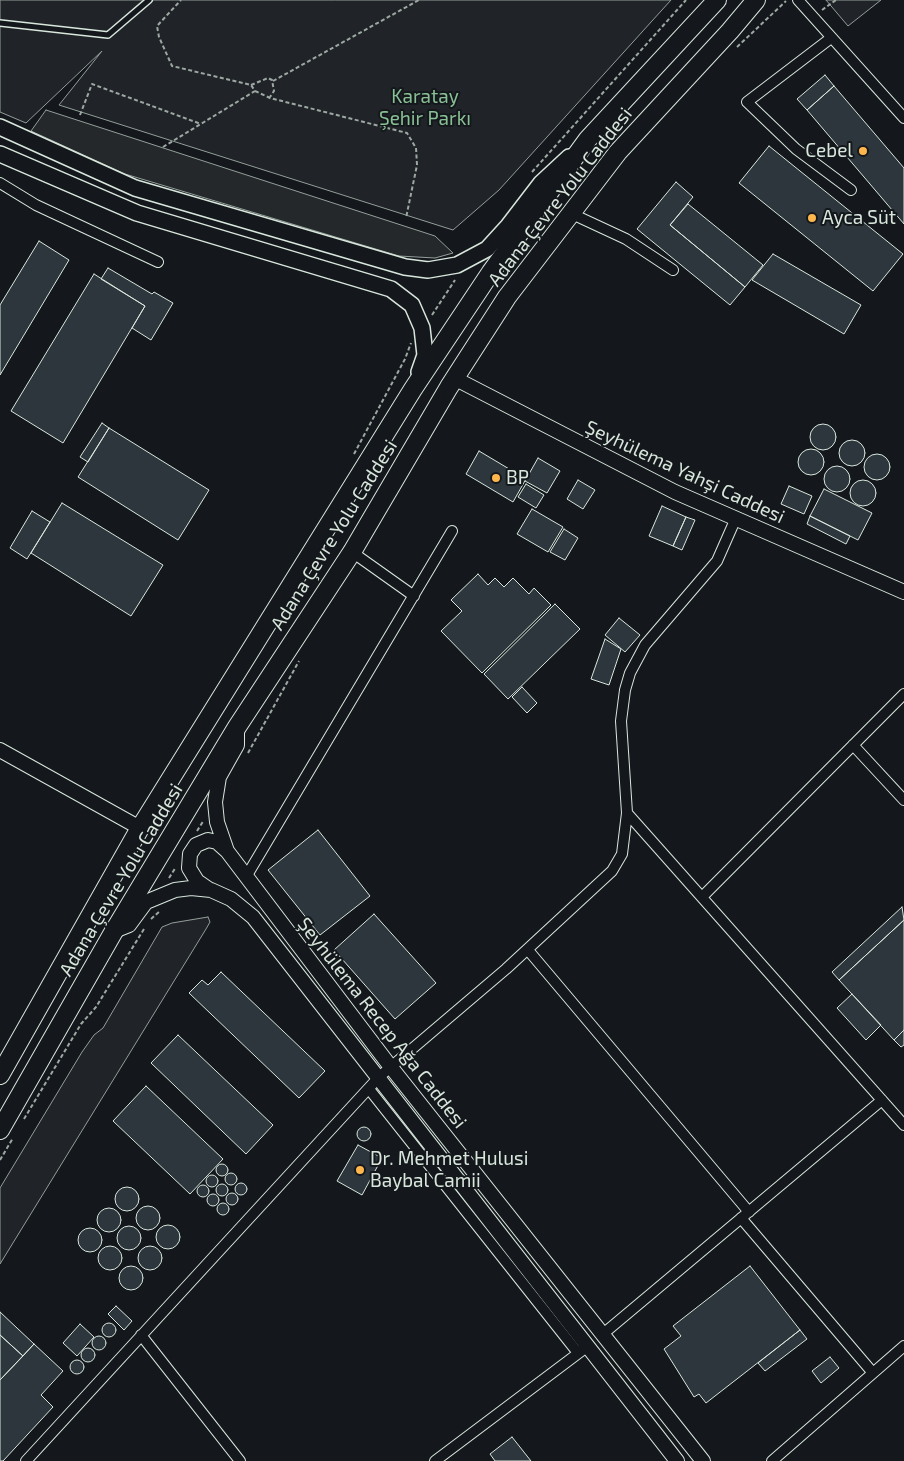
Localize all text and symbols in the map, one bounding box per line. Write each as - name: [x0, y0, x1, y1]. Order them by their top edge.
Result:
- park label: Karatay Şehir Parkı: [379, 86, 471, 130]
- street label: Adana Çevre Yolu Caddesi: [483, 103, 637, 291]
- place label: Cebel: [805, 140, 853, 162]
- marker: Cebel: [857, 145, 869, 157]
- place label: Ayca Süt: [822, 207, 896, 229]
- marker: Ayca Süt: [806, 212, 818, 224]
- street label: Şeyhülema Yahşi Caddesi: [582, 416, 788, 528]
- street label: Adana Çevre Yolu Caddesi: [266, 436, 402, 634]
- place label: BP: [506, 467, 529, 489]
- marker: BP: [490, 472, 502, 484]
- street label: Adana Çevre Yolu Caddesi: [54, 780, 188, 980]
- street label: Şeyhülema Recep Ağa Caddesi: [293, 913, 471, 1133]
- place label: Dr. Mehmet Hulusi Baybal Camii: [370, 1148, 528, 1192]
- marker: Dr. Mehmet Hulusi Baybal Camii: [354, 1164, 366, 1176]

